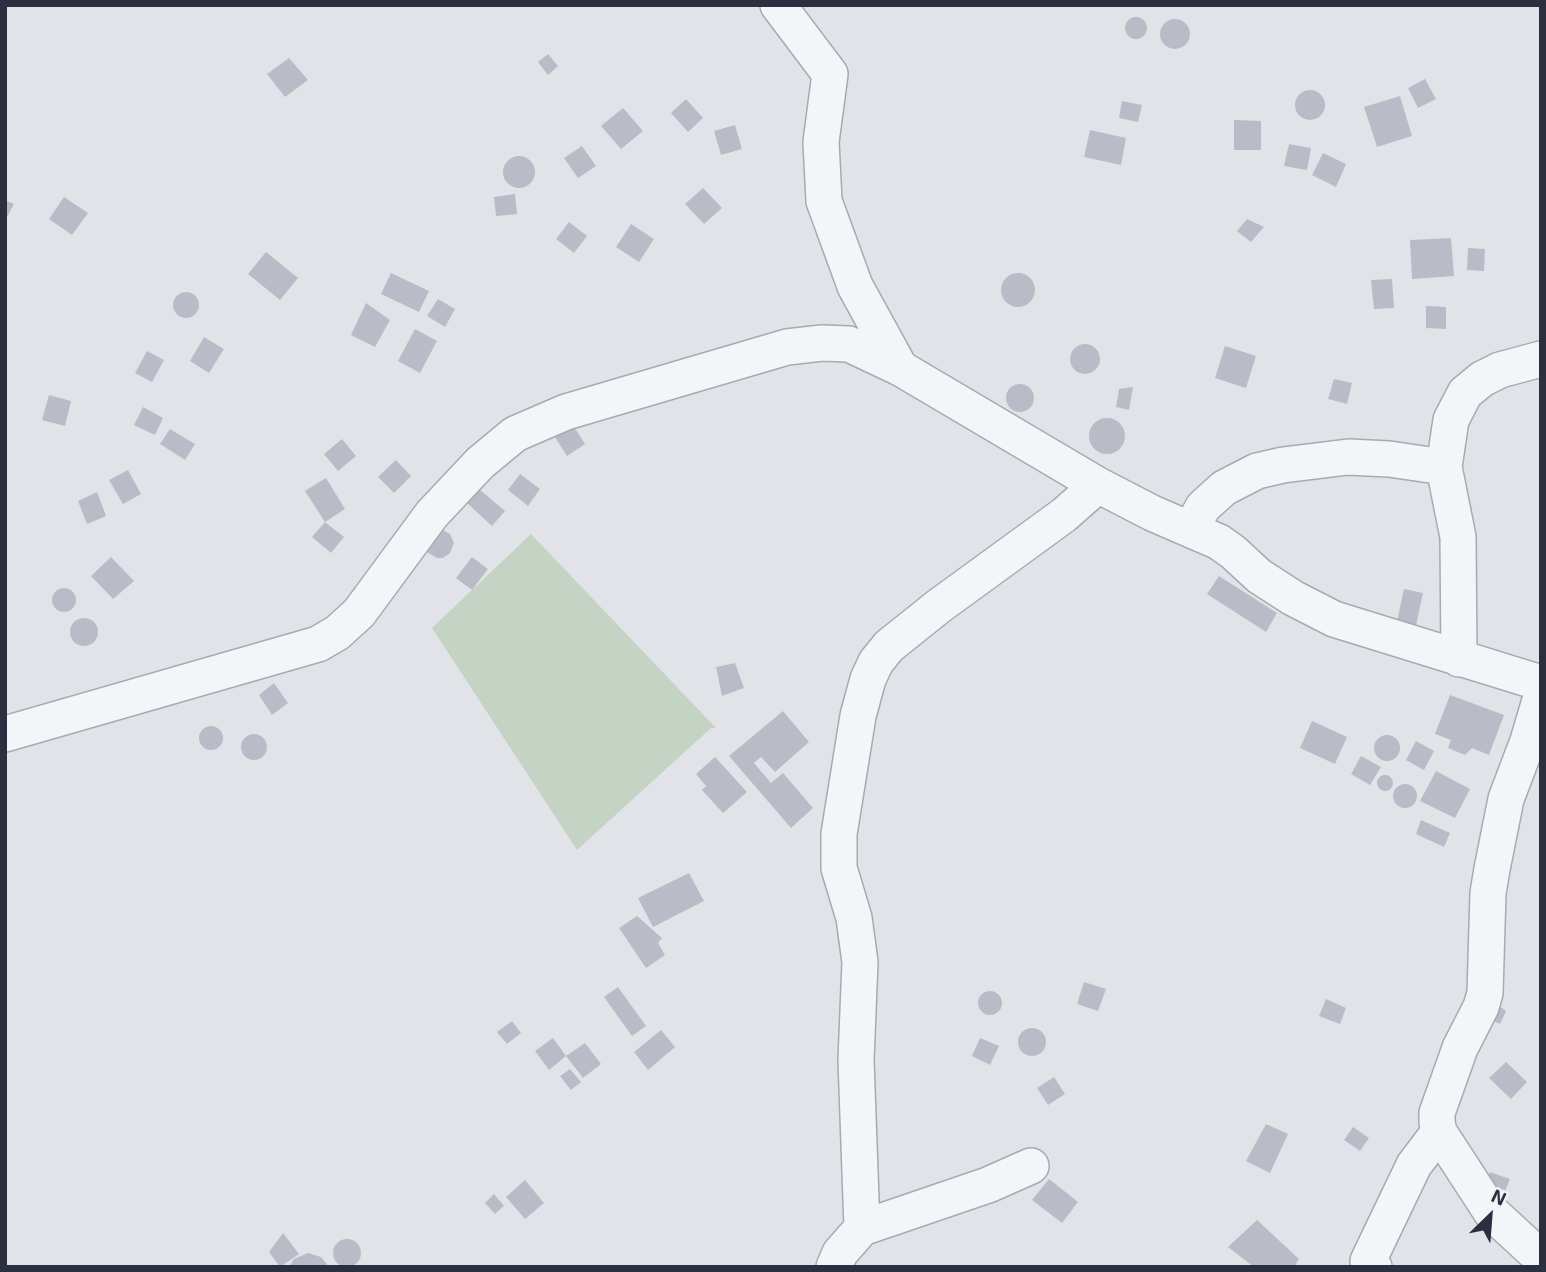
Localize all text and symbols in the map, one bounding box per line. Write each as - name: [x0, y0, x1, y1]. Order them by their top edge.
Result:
- north arrow: [1455, 1181, 1525, 1251]
- text: N: [1488, 1183, 1510, 1210]

